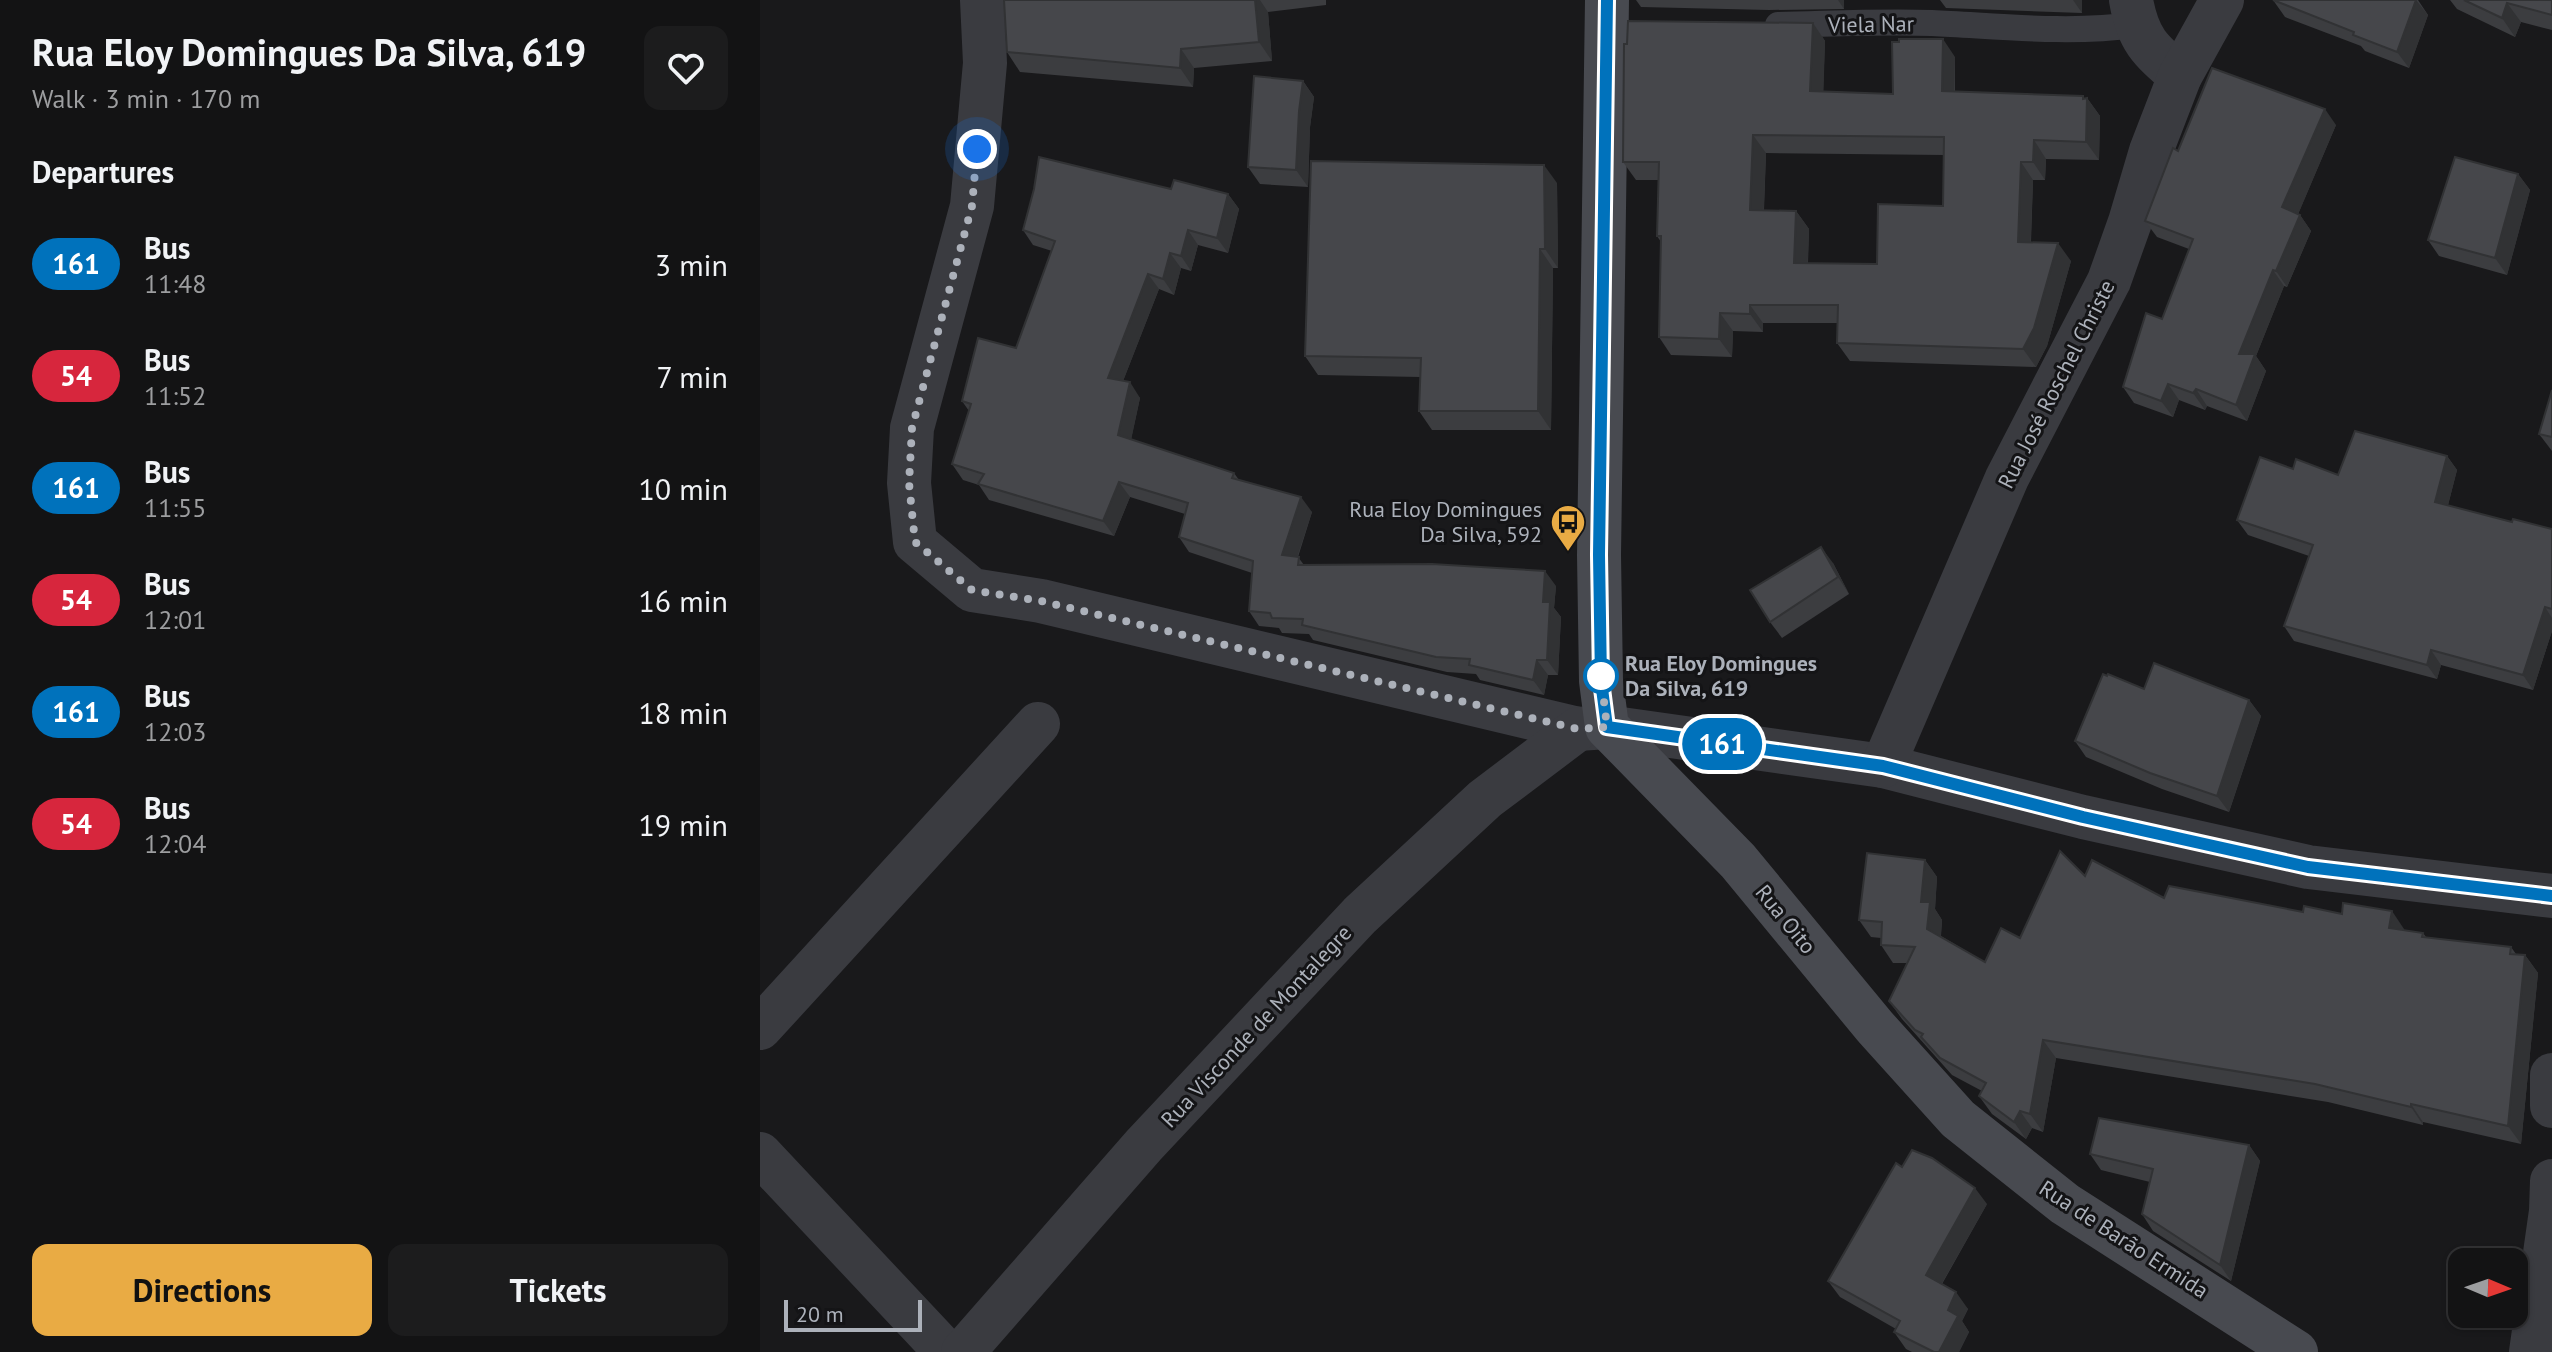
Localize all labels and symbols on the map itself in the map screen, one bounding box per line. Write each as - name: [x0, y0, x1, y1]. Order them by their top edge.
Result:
- street label: Viela Nar: [1827, 9, 1915, 39]
- your location: [957, 129, 997, 169]
- street label: Rua José Roschel Christe: [1991, 275, 2121, 493]
- place label: Rua Eloy Domingues Da Silva, 592: [1349, 495, 1542, 548]
- bus stop icon: Rua Eloy Domingues Da Silva, 592: [1549, 503, 1587, 553]
- place label: Rua Eloy Domingues Da Silva, 619: [1625, 649, 1817, 702]
- marker: Rua Eloy Domingues Da Silva, 619: [1584, 659, 1618, 693]
- line badge: 161: [1676, 718, 1768, 770]
- street label: Rua Oito: [1749, 879, 1823, 959]
- street label: Rua Visconde de Montalegre: [1155, 919, 1357, 1133]
- street label: Rua de Barão Ermida: [2034, 1174, 2214, 1304]
- north arrow: [2448, 1248, 2528, 1328]
- scale bar: [784, 1296, 922, 1332]

